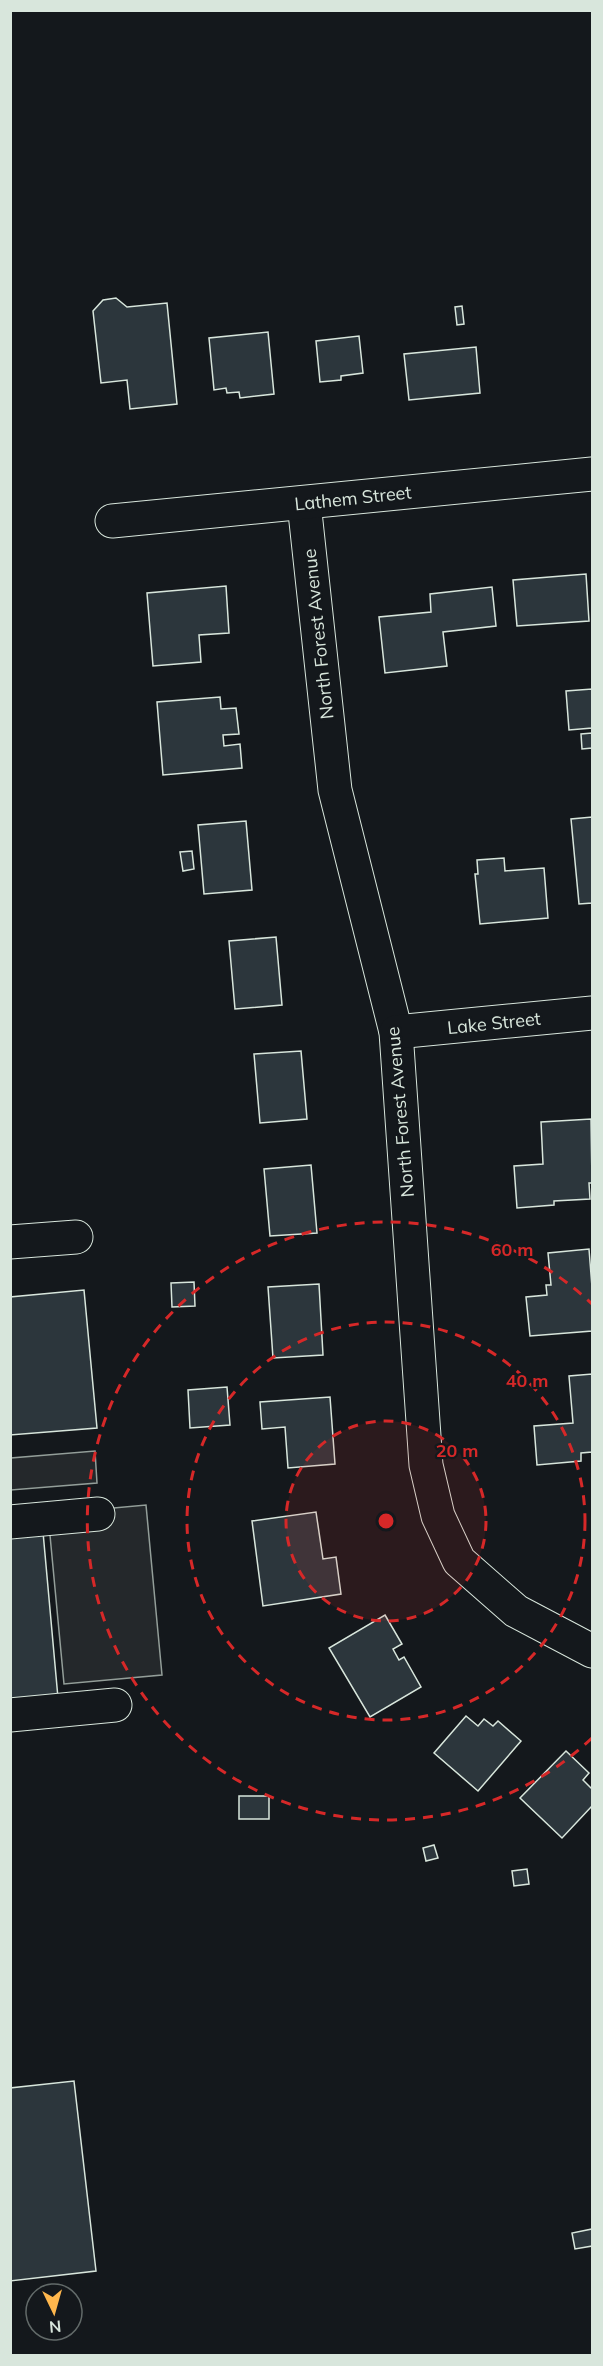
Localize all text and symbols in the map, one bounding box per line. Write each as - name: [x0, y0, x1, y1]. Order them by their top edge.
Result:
- street label: Lathem Street: [293, 480, 413, 516]
- street label: North Forest Avenue: [298, 548, 338, 720]
- street label: Lake Street: [446, 1007, 542, 1039]
- street label: North Forest Avenue: [381, 1026, 419, 1198]
- text: 60 m: [491, 1238, 533, 1261]
- text: 40 m: [506, 1369, 548, 1392]
- text: 20 m: [436, 1439, 478, 1462]
- centre of rings: [376, 1511, 396, 1531]
- north arrow: [24, 2282, 84, 2342]
- text: N: [48, 2316, 62, 2337]

